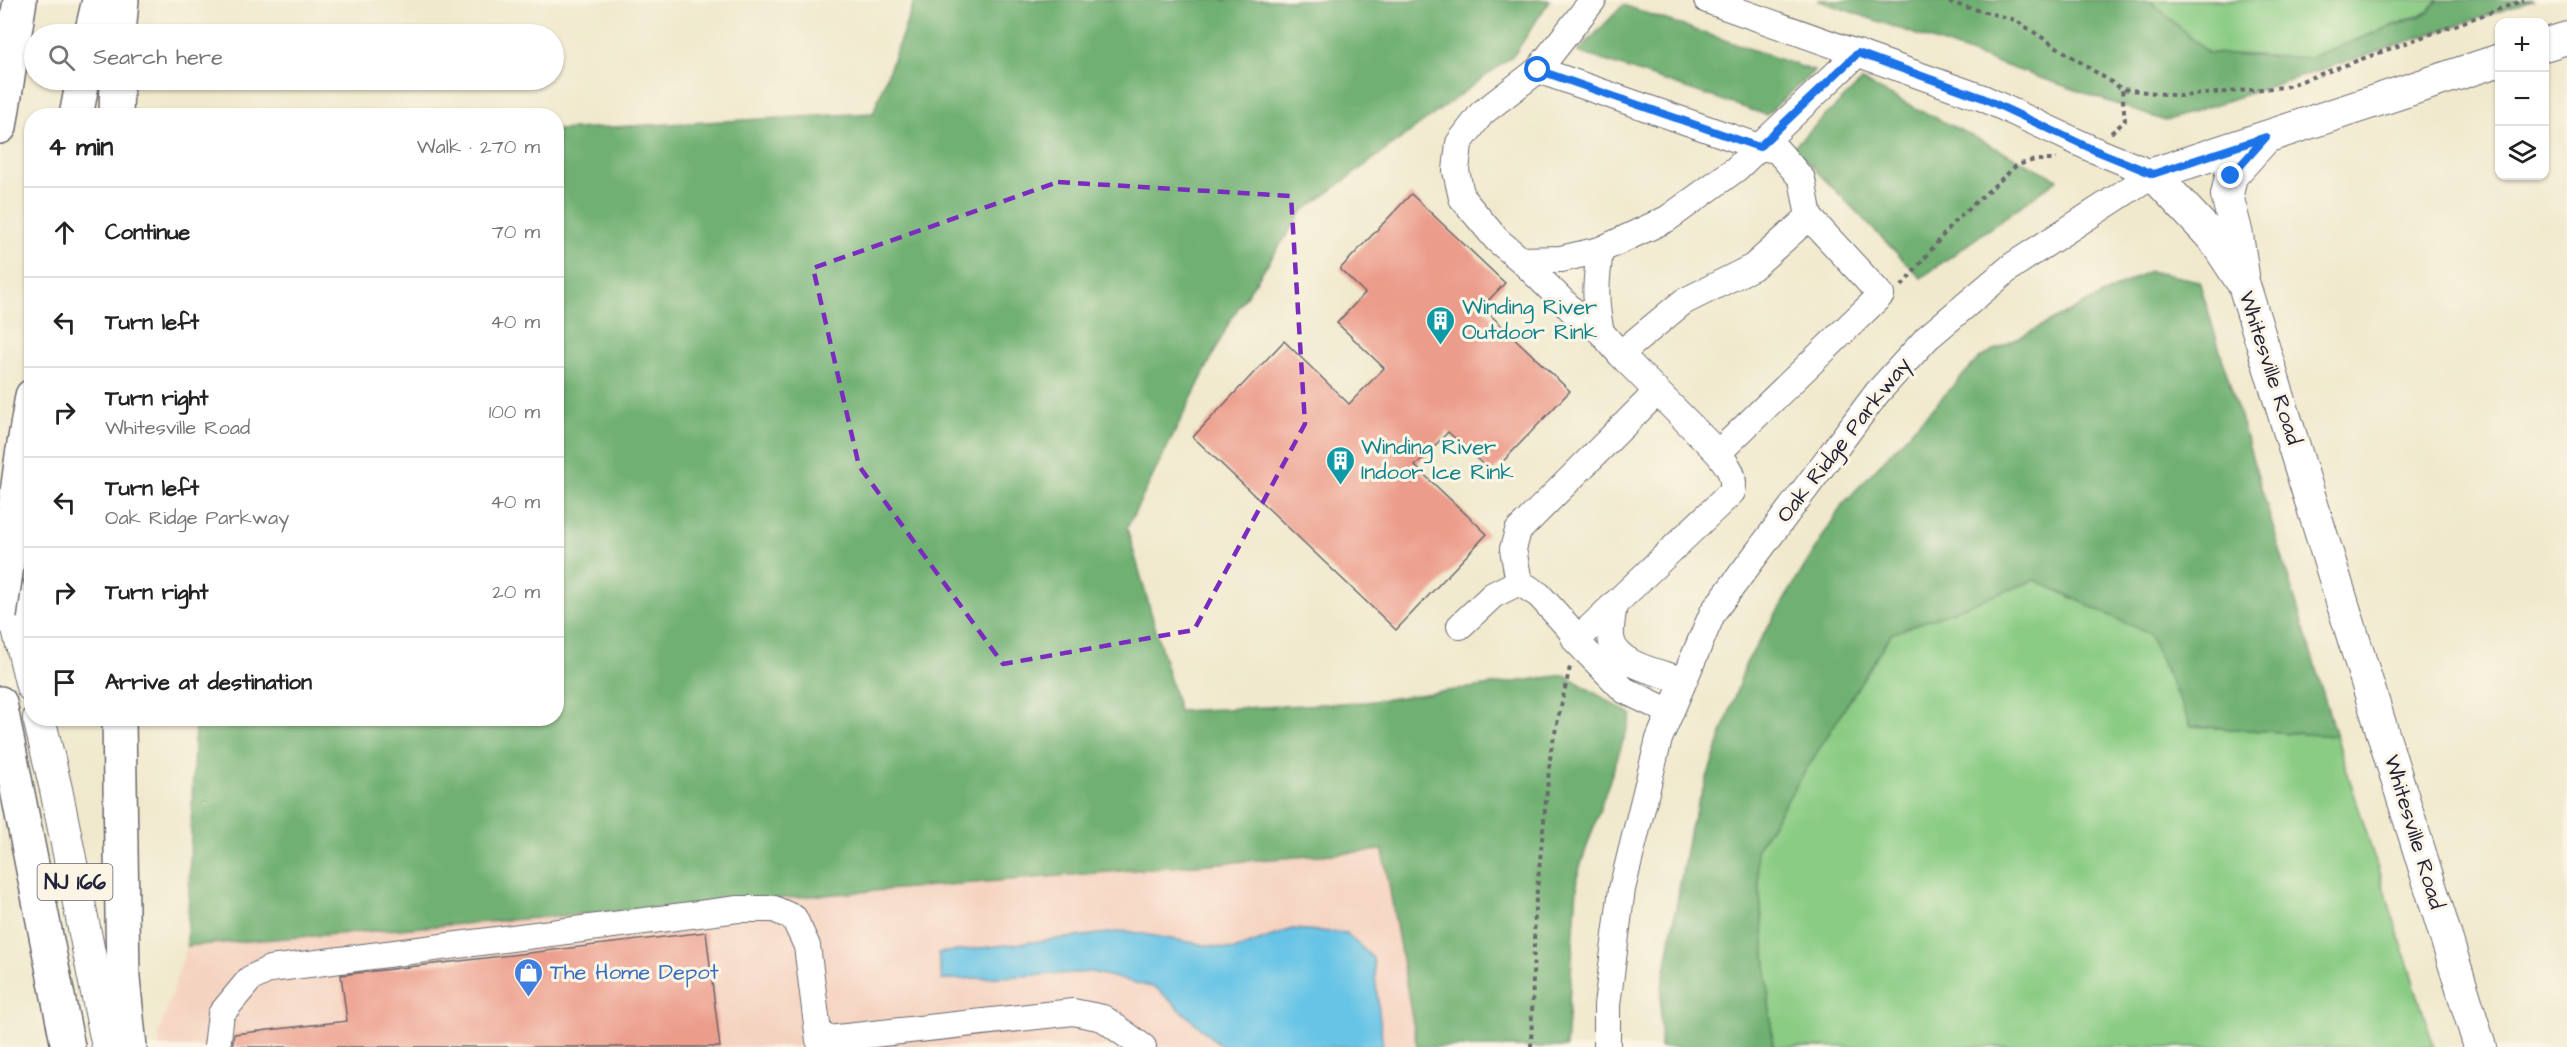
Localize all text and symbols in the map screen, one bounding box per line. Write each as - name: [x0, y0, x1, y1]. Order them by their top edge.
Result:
- map controls: [2495, 18, 2549, 180]
- button: +: [2495, 18, 2549, 72]
- search box: [24, 24, 564, 90]
- icon: search: [45, 41, 78, 74]
- text: Search here: [93, 42, 223, 73]
- route start: [1524, 56, 1550, 82]
- button: −: [2495, 72, 2549, 126]
- button: layers: [2495, 126, 2549, 180]
- text: 4 min: [48, 129, 113, 165]
- text: Walk · 270 m: [417, 133, 540, 161]
- route end: [2217, 162, 2243, 188]
- icon: ahead: [48, 216, 81, 249]
- text: Continue: [105, 217, 190, 248]
- text: 70 m: [492, 218, 540, 246]
- street label: Whitesville Road: [2231, 287, 2309, 449]
- place label: Winding River Outdoor Rink: [1462, 292, 1598, 348]
- building icon: Winding River Outdoor Rink: [1425, 304, 1457, 346]
- icon: left: [48, 306, 81, 339]
- text: Turn left: [105, 307, 199, 338]
- text: 40 m: [490, 308, 540, 336]
- street label: Oak Ridge Parkway: [1769, 351, 1919, 530]
- text: Turn right: [105, 383, 208, 414]
- icon: right: [48, 396, 81, 429]
- text: 100 m: [489, 398, 540, 426]
- text: Whitesville Road: [105, 414, 250, 442]
- place label: Winding River Indoor Ice Rink: [1361, 432, 1514, 488]
- building icon: Winding River Indoor Ice Rink: [1324, 444, 1356, 486]
- text: Turn left: [105, 473, 199, 504]
- icon: left: [48, 486, 81, 519]
- text: 40 m: [490, 488, 540, 516]
- text: Oak Ridge Parkway: [105, 504, 289, 532]
- icon: right: [48, 576, 81, 609]
- text: Turn right: [105, 577, 208, 608]
- text: 20 m: [492, 578, 540, 606]
- icon: arrive: [48, 666, 81, 699]
- text: Arrive at destination: [105, 667, 312, 698]
- street label: Whitesville Road: [2376, 751, 2452, 913]
- road number: NJ 166: [38, 864, 112, 900]
- shop icon: The Home Depot: [513, 956, 545, 998]
- place label: The Home Depot: [550, 957, 719, 988]

